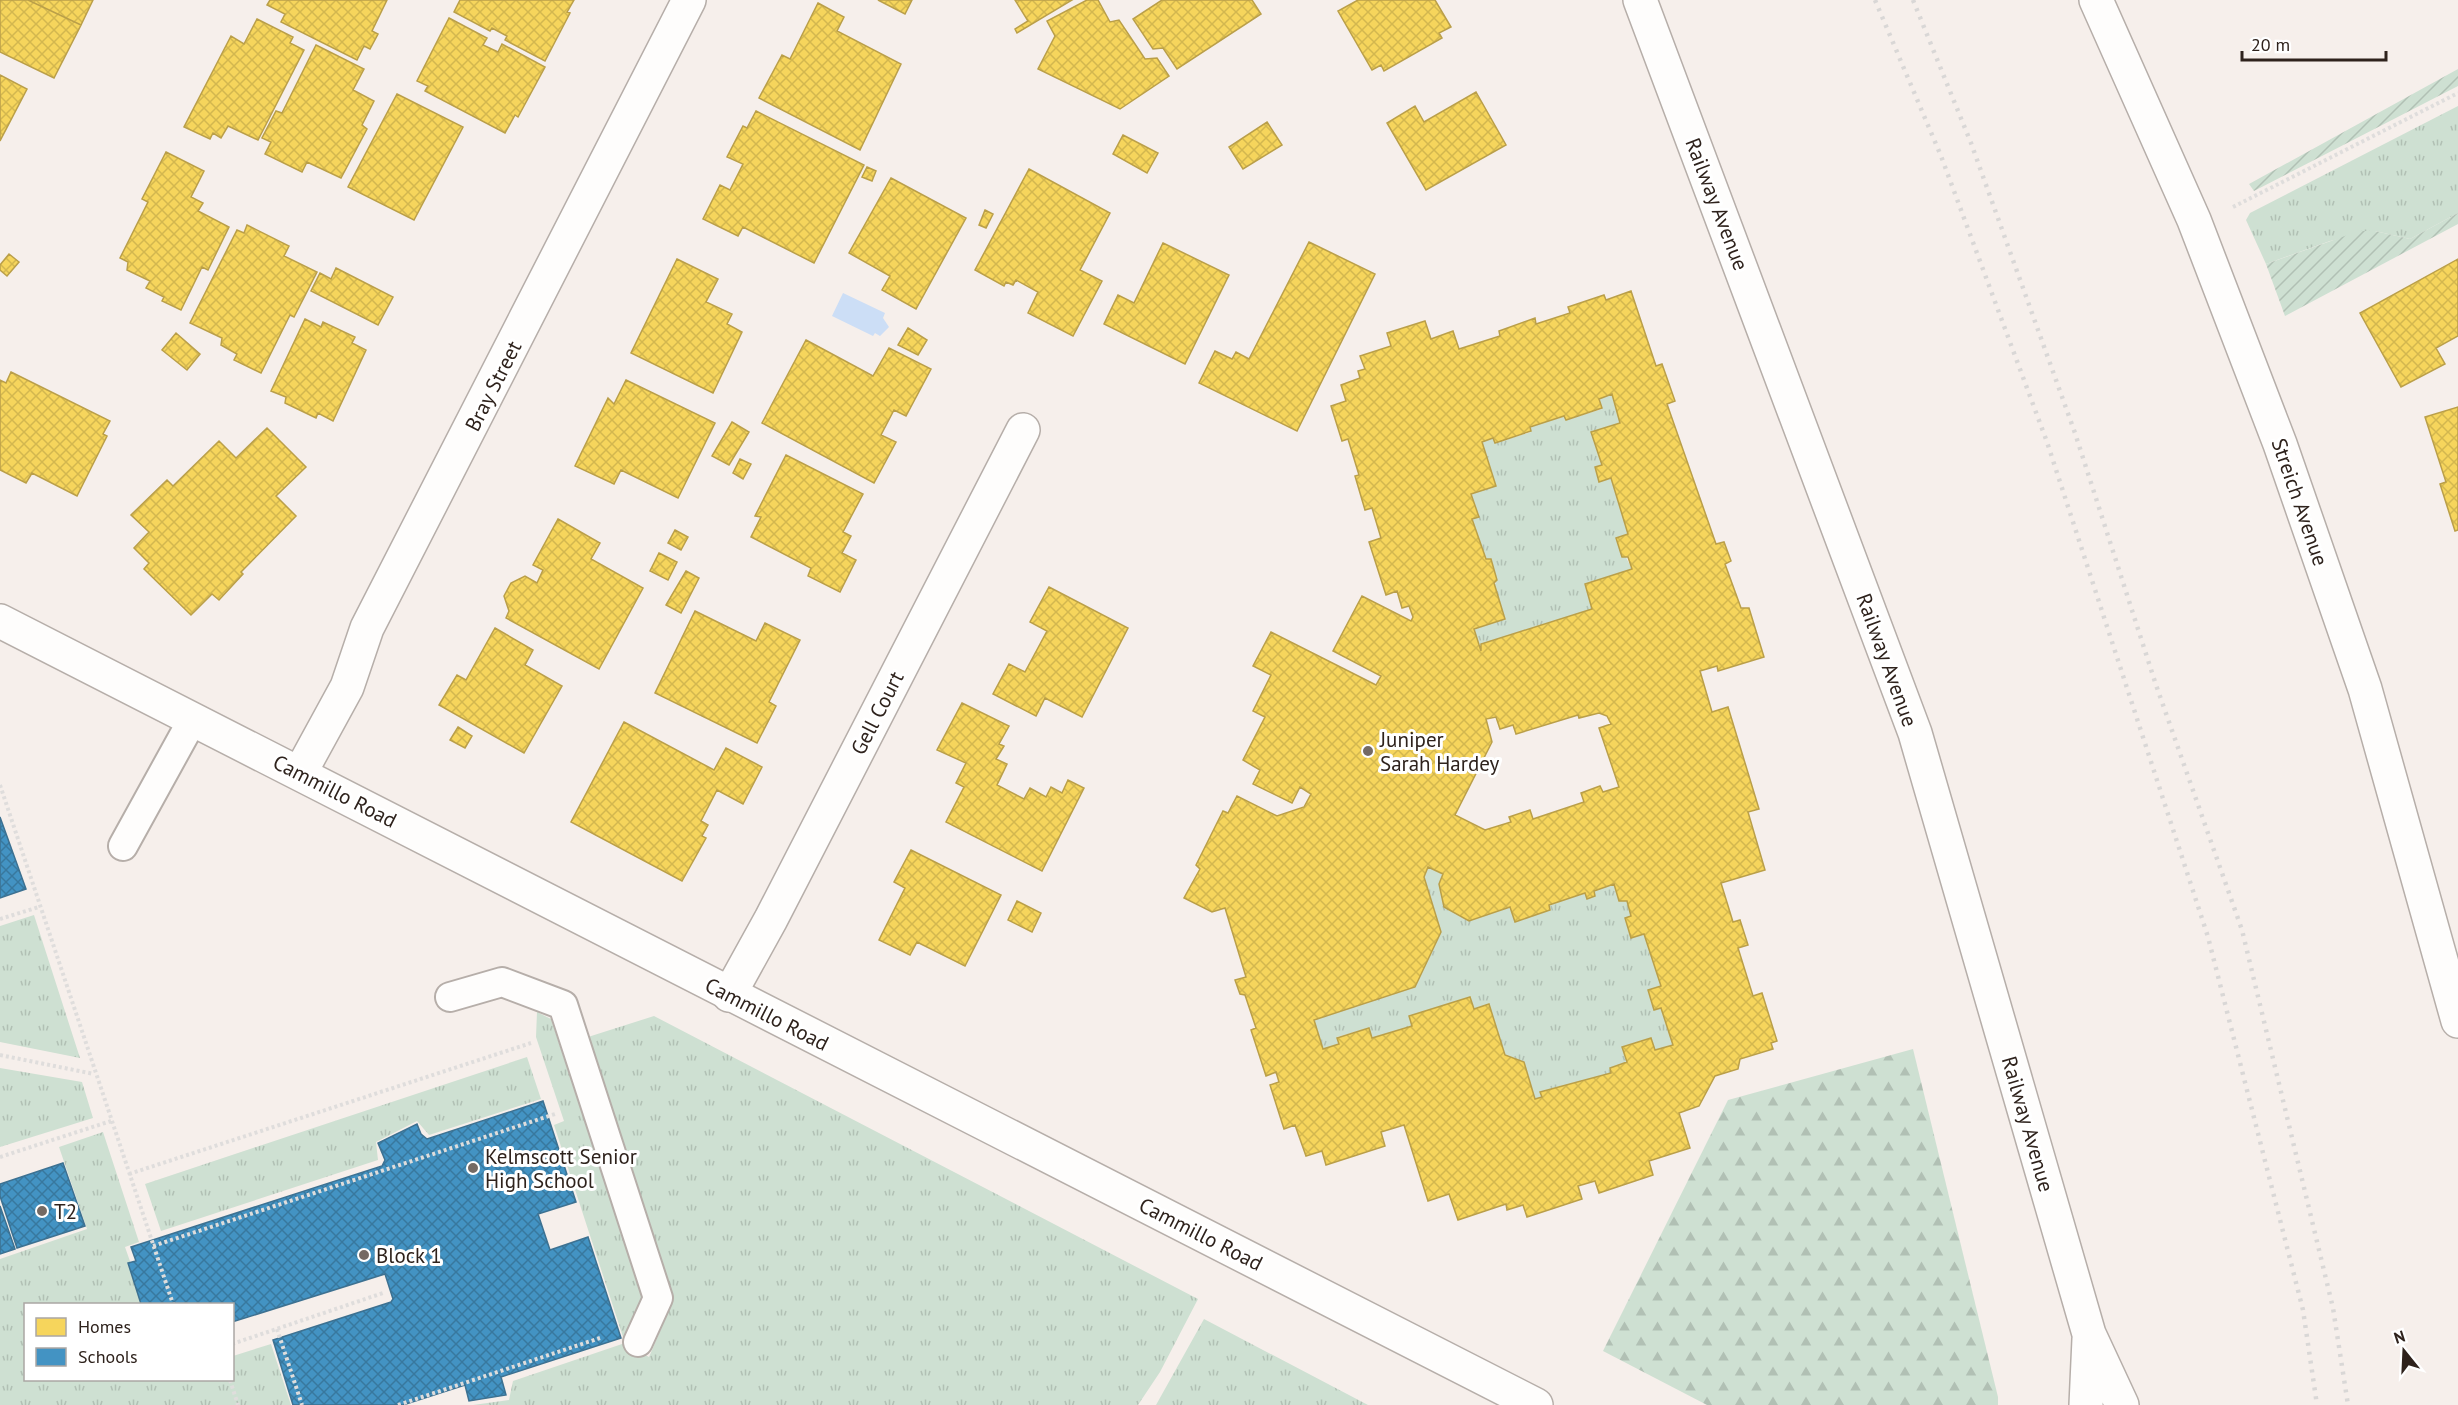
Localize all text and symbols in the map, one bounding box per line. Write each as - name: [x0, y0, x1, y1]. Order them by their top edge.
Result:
- scale bar: [2242, 24, 2386, 62]
- text: 20 m: [2251, 33, 2290, 56]
- street label: Railway Avenue: [1679, 134, 1755, 274]
- street label: Bray Street: [459, 336, 527, 436]
- street label: Streich Avenue: [2266, 435, 2334, 569]
- street label: Railway Avenue: [1850, 590, 1924, 730]
- street label: Gell Court: [845, 667, 909, 759]
- place label: Juniper Sarah Hardey: [1379, 726, 1499, 777]
- marker: Juniper Sarah Hardey: [1361, 744, 1375, 758]
- street label: Cammillo Road: [269, 748, 401, 834]
- street label: Cammillo Road: [701, 971, 833, 1057]
- street label: Railway Avenue: [1996, 1053, 2060, 1195]
- place label: Kelmscott Senior High School: [485, 1143, 637, 1194]
- marker: Kelmscott Senior High School: [466, 1161, 480, 1175]
- street label: Cammillo Road: [1135, 1191, 1267, 1277]
- place label: T2: [54, 1198, 77, 1225]
- marker: T2: [35, 1204, 49, 1218]
- place label: Block 1: [376, 1242, 442, 1269]
- marker: Block 1: [357, 1248, 371, 1262]
- legend: [24, 1303, 234, 1381]
- text: Homes: [78, 1315, 131, 1338]
- north arrow: [2374, 1321, 2434, 1381]
- text: N: [2391, 1326, 2407, 1348]
- text: Schools: [78, 1345, 138, 1368]

